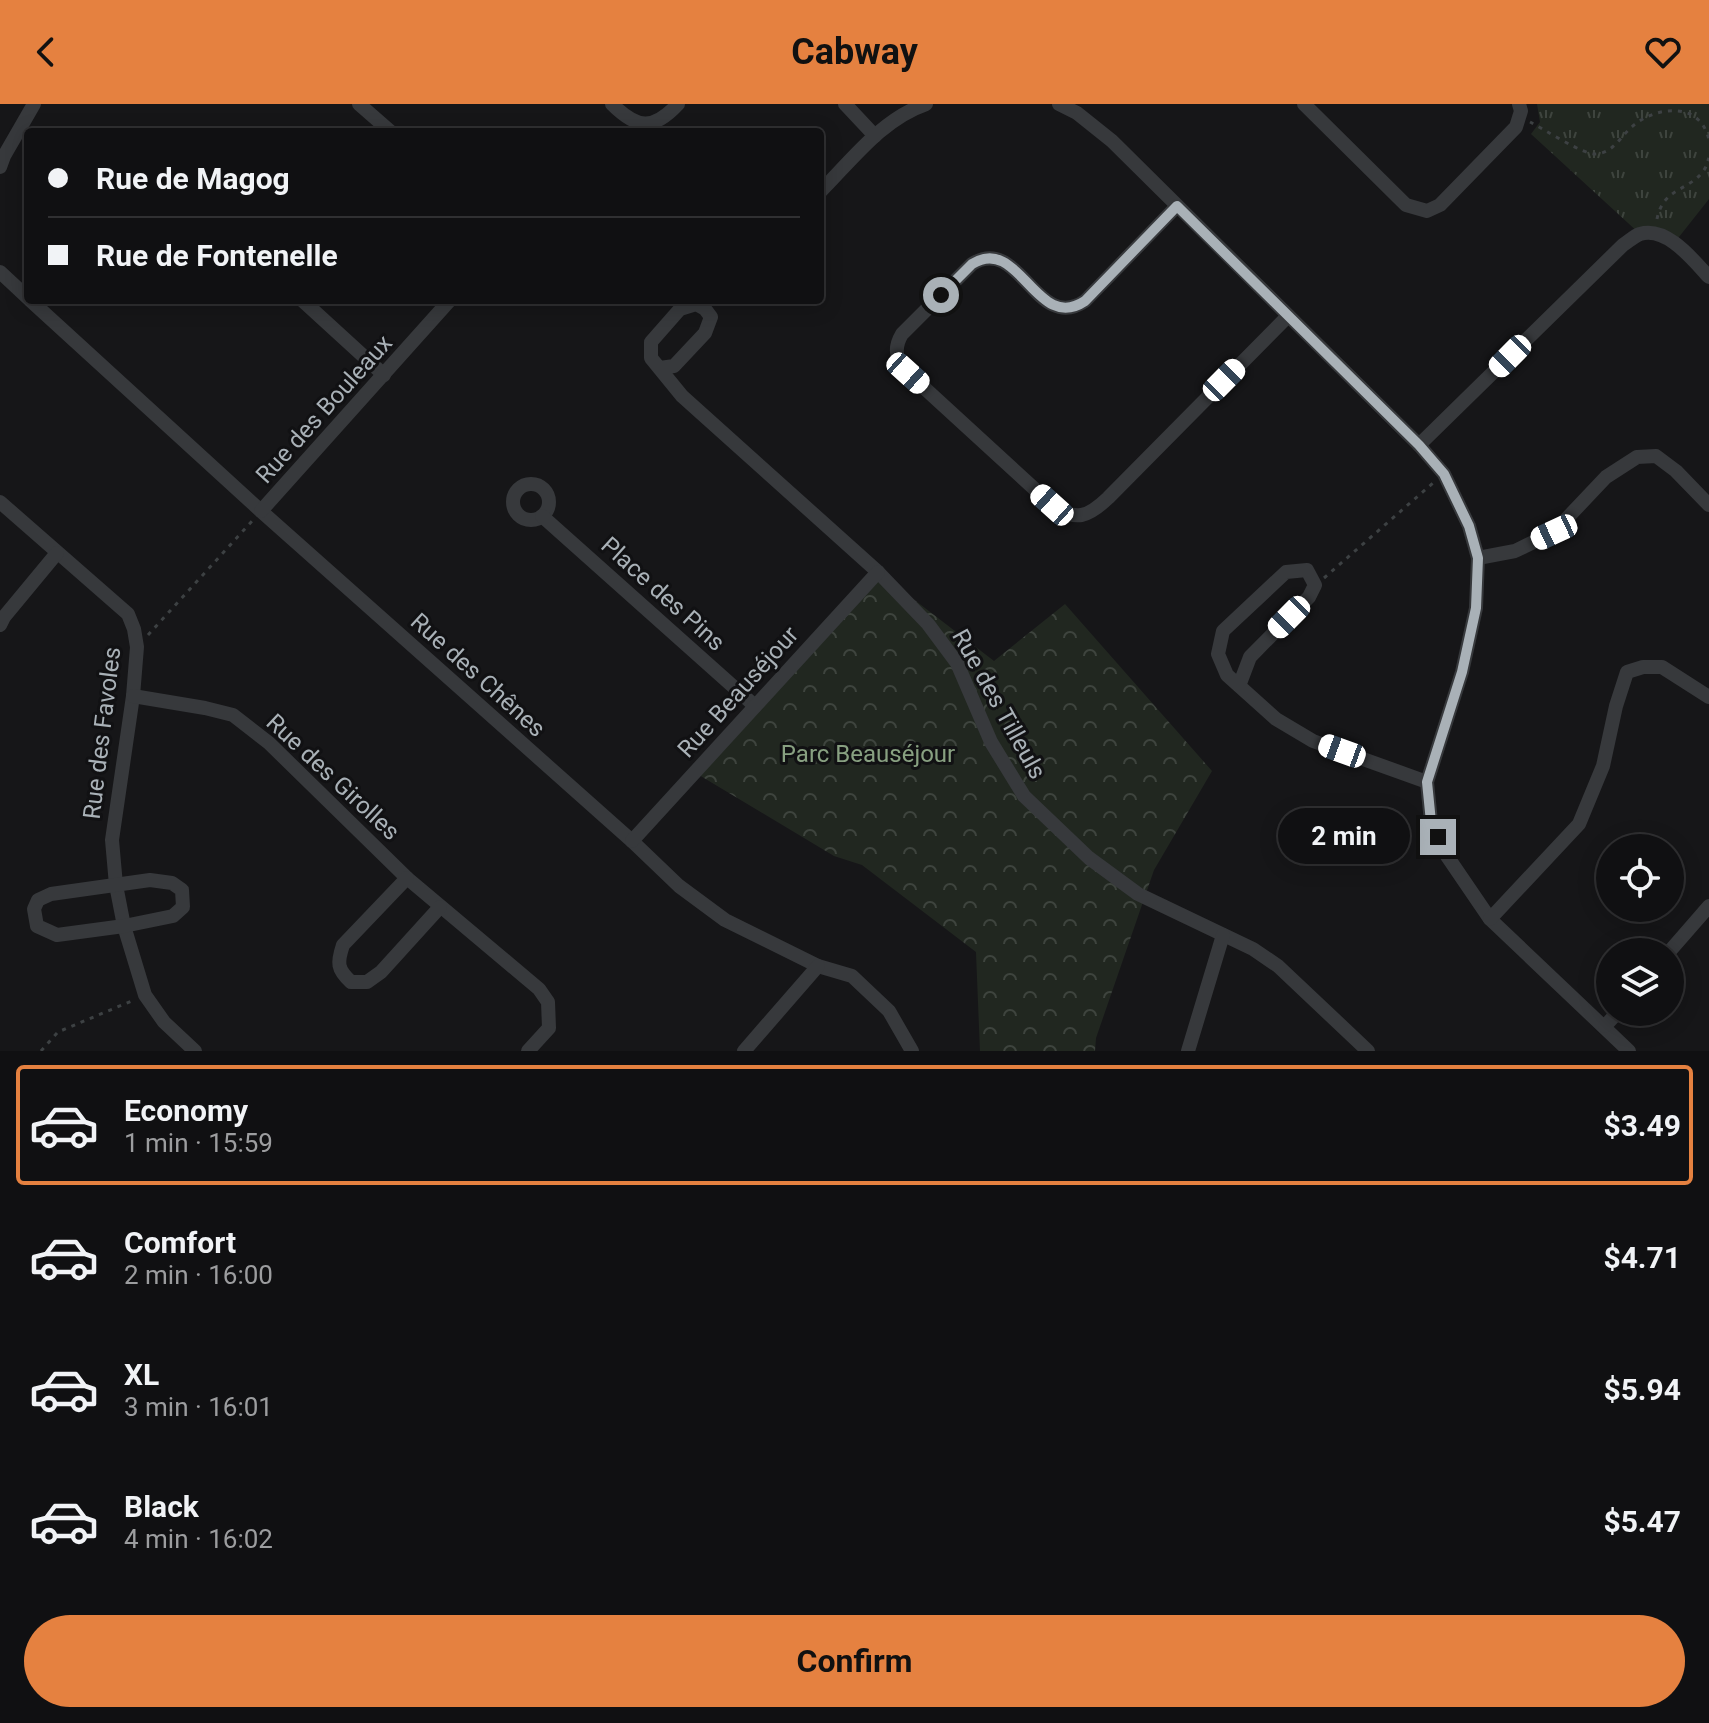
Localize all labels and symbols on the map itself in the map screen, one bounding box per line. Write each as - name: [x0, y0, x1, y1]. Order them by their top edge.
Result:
- route start: [923, 277, 959, 313]
- street label: Rue des Bouleaux: [250, 329, 398, 489]
- car: [1485, 331, 1535, 381]
- car: [882, 348, 934, 398]
- car: [1199, 355, 1249, 405]
- car: [1026, 480, 1078, 530]
- car: [1527, 511, 1581, 553]
- street label: Place des Pins: [595, 531, 731, 657]
- car: [1264, 592, 1314, 642]
- street label: Rue des Chênes: [405, 607, 551, 743]
- street label: Rue Beauséjour: [672, 621, 804, 763]
- street label: Rue des Tilleuls: [946, 624, 1052, 784]
- street label: Rue des Favoles: [78, 645, 126, 821]
- street label: Rue des Girolles: [261, 708, 405, 846]
- car: [1315, 732, 1369, 770]
- park label: Parc Beauséjour: [781, 740, 955, 768]
- callout: 2 min: [1278, 809, 1410, 865]
- route end: [1420, 819, 1456, 855]

